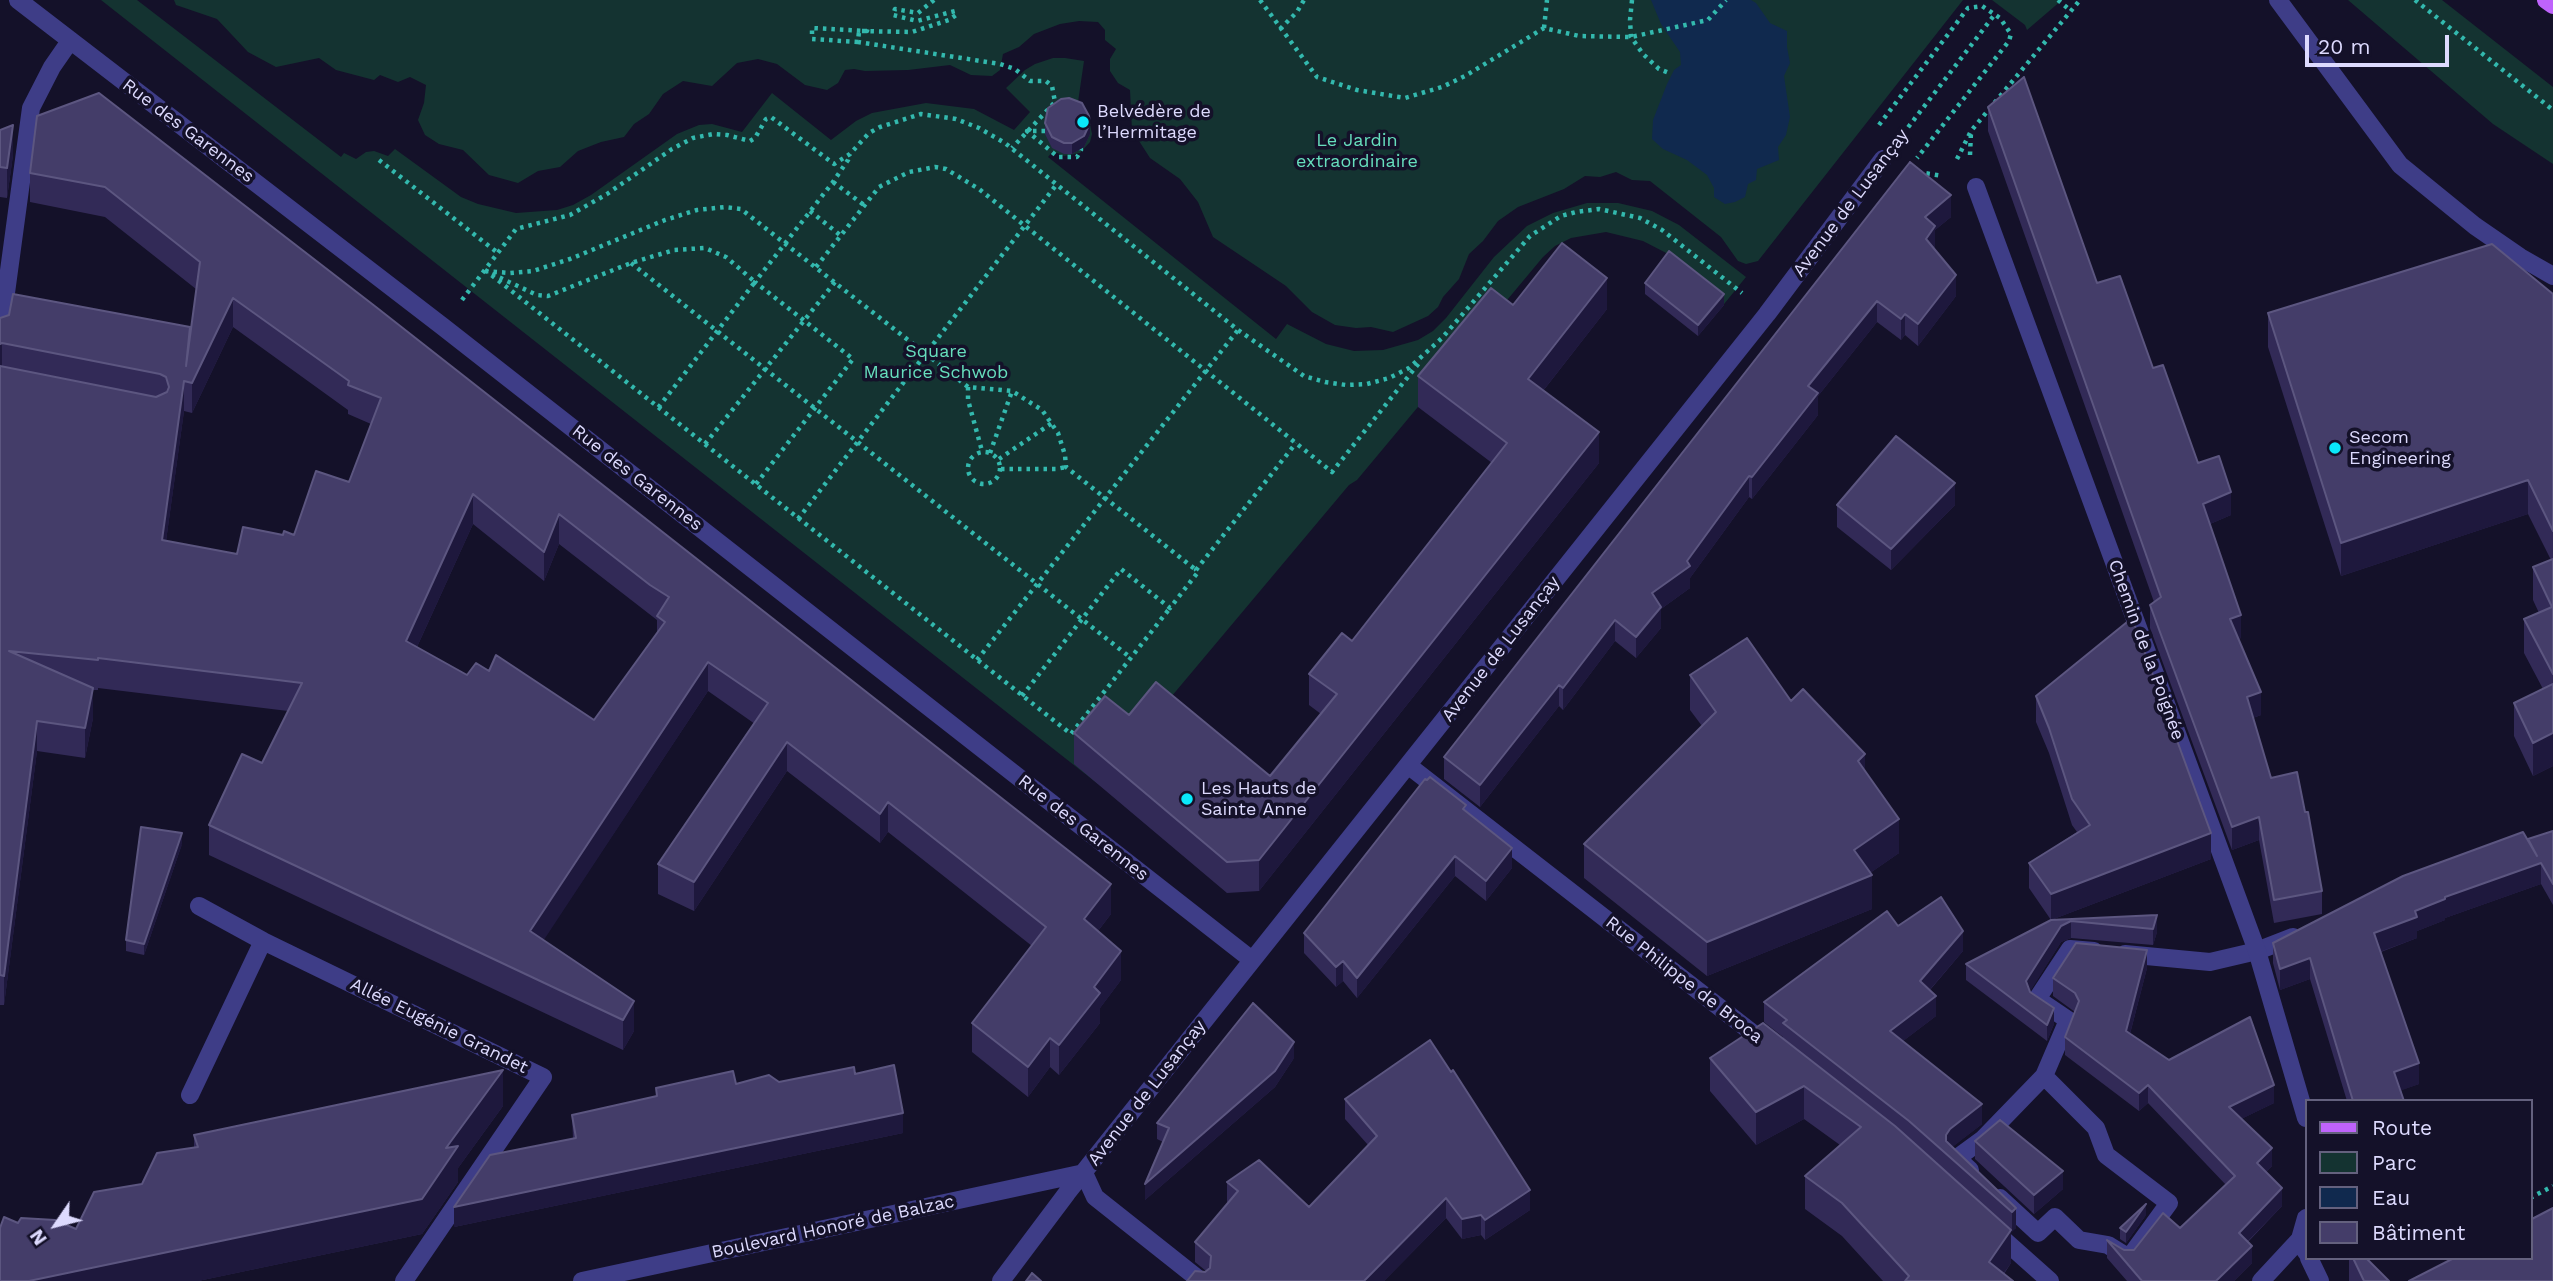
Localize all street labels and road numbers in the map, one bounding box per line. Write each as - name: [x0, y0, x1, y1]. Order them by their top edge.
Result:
- street label: Rue des Garennes: [118, 74, 258, 188]
- street label: Avenue de Lusançay: [1788, 125, 1914, 281]
- street label: Rue des Garennes: [568, 420, 706, 536]
- street label: Chemin de la Poignée: [2103, 557, 2189, 743]
- street label: Avenue de Lusançay: [1437, 572, 1565, 726]
- street label: Rue des Garennes: [1014, 770, 1152, 886]
- street label: Rue Philippe de Broca: [1601, 912, 1767, 1048]
- street label: Allée Eugénie Grandet: [347, 974, 531, 1078]
- street label: Avenue de Lusançay: [1083, 1016, 1211, 1170]
- street label: Boulevard Honoré de Balzac: [710, 1191, 956, 1263]

